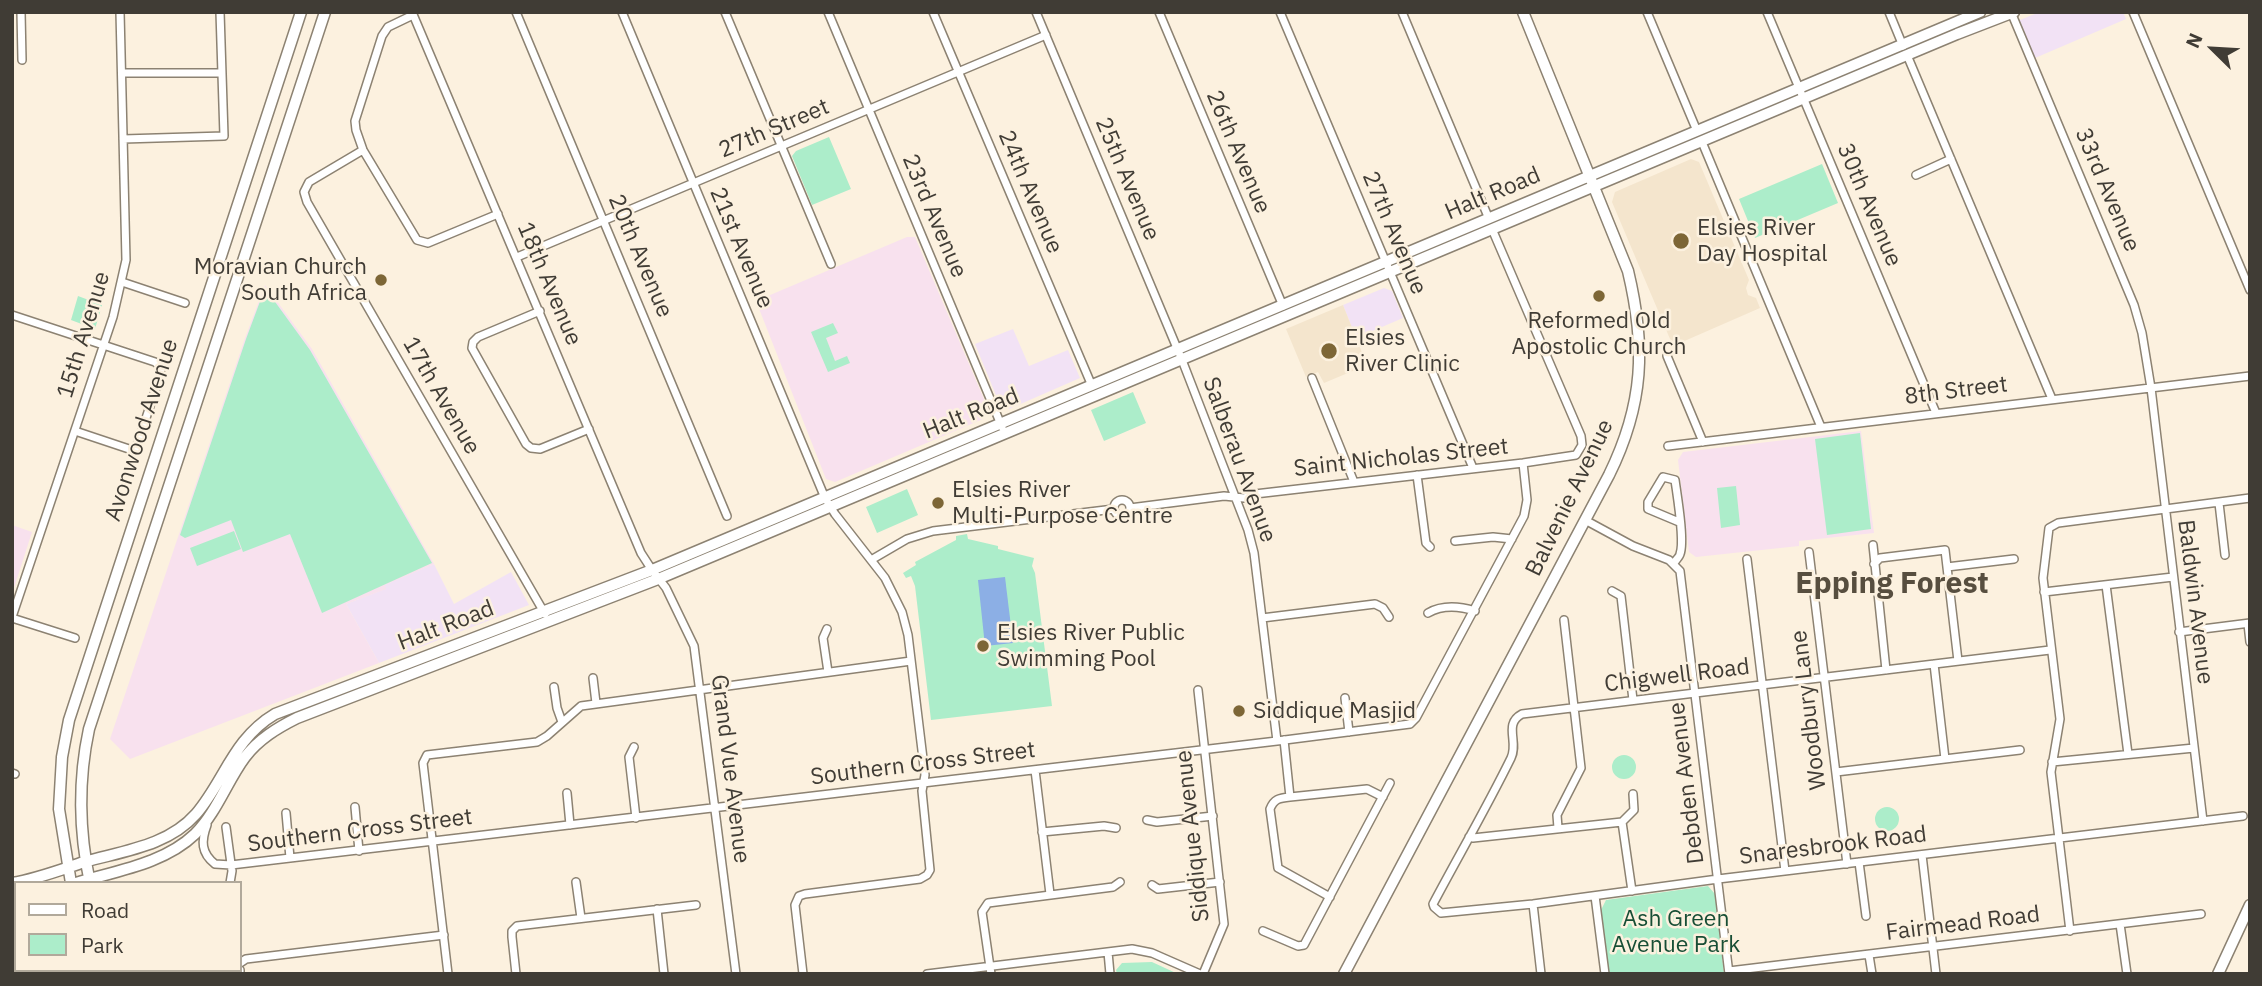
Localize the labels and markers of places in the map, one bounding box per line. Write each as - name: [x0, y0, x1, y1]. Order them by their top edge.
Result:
- place label: Elsies River Day Hospital: [1697, 214, 1828, 268]
- marker: Elsies River Day Hospital: [1671, 231, 1691, 251]
- place label: Moravian Church South Africa: [194, 253, 367, 307]
- marker: Moravian Church South Africa: [373, 272, 389, 288]
- marker: Reformed Old Apostolic Church: [1591, 288, 1607, 304]
- place label: Reformed Old Apostolic Church: [1511, 307, 1687, 361]
- place label: Elsies River Clinic: [1345, 324, 1460, 378]
- marker: Elsies River Clinic: [1319, 341, 1339, 361]
- place label: Elsies River Multi-Purpose Centre: [952, 476, 1173, 530]
- marker: Elsies River Multi-Purpose Centre: [930, 495, 946, 511]
- place label: Elsies River Public Swimming Pool: [997, 619, 1185, 673]
- marker: Elsies River Public Swimming Pool: [975, 638, 991, 654]
- place label: Siddique Masjid: [1253, 697, 1416, 725]
- marker: Siddique Masjid: [1231, 703, 1247, 719]

